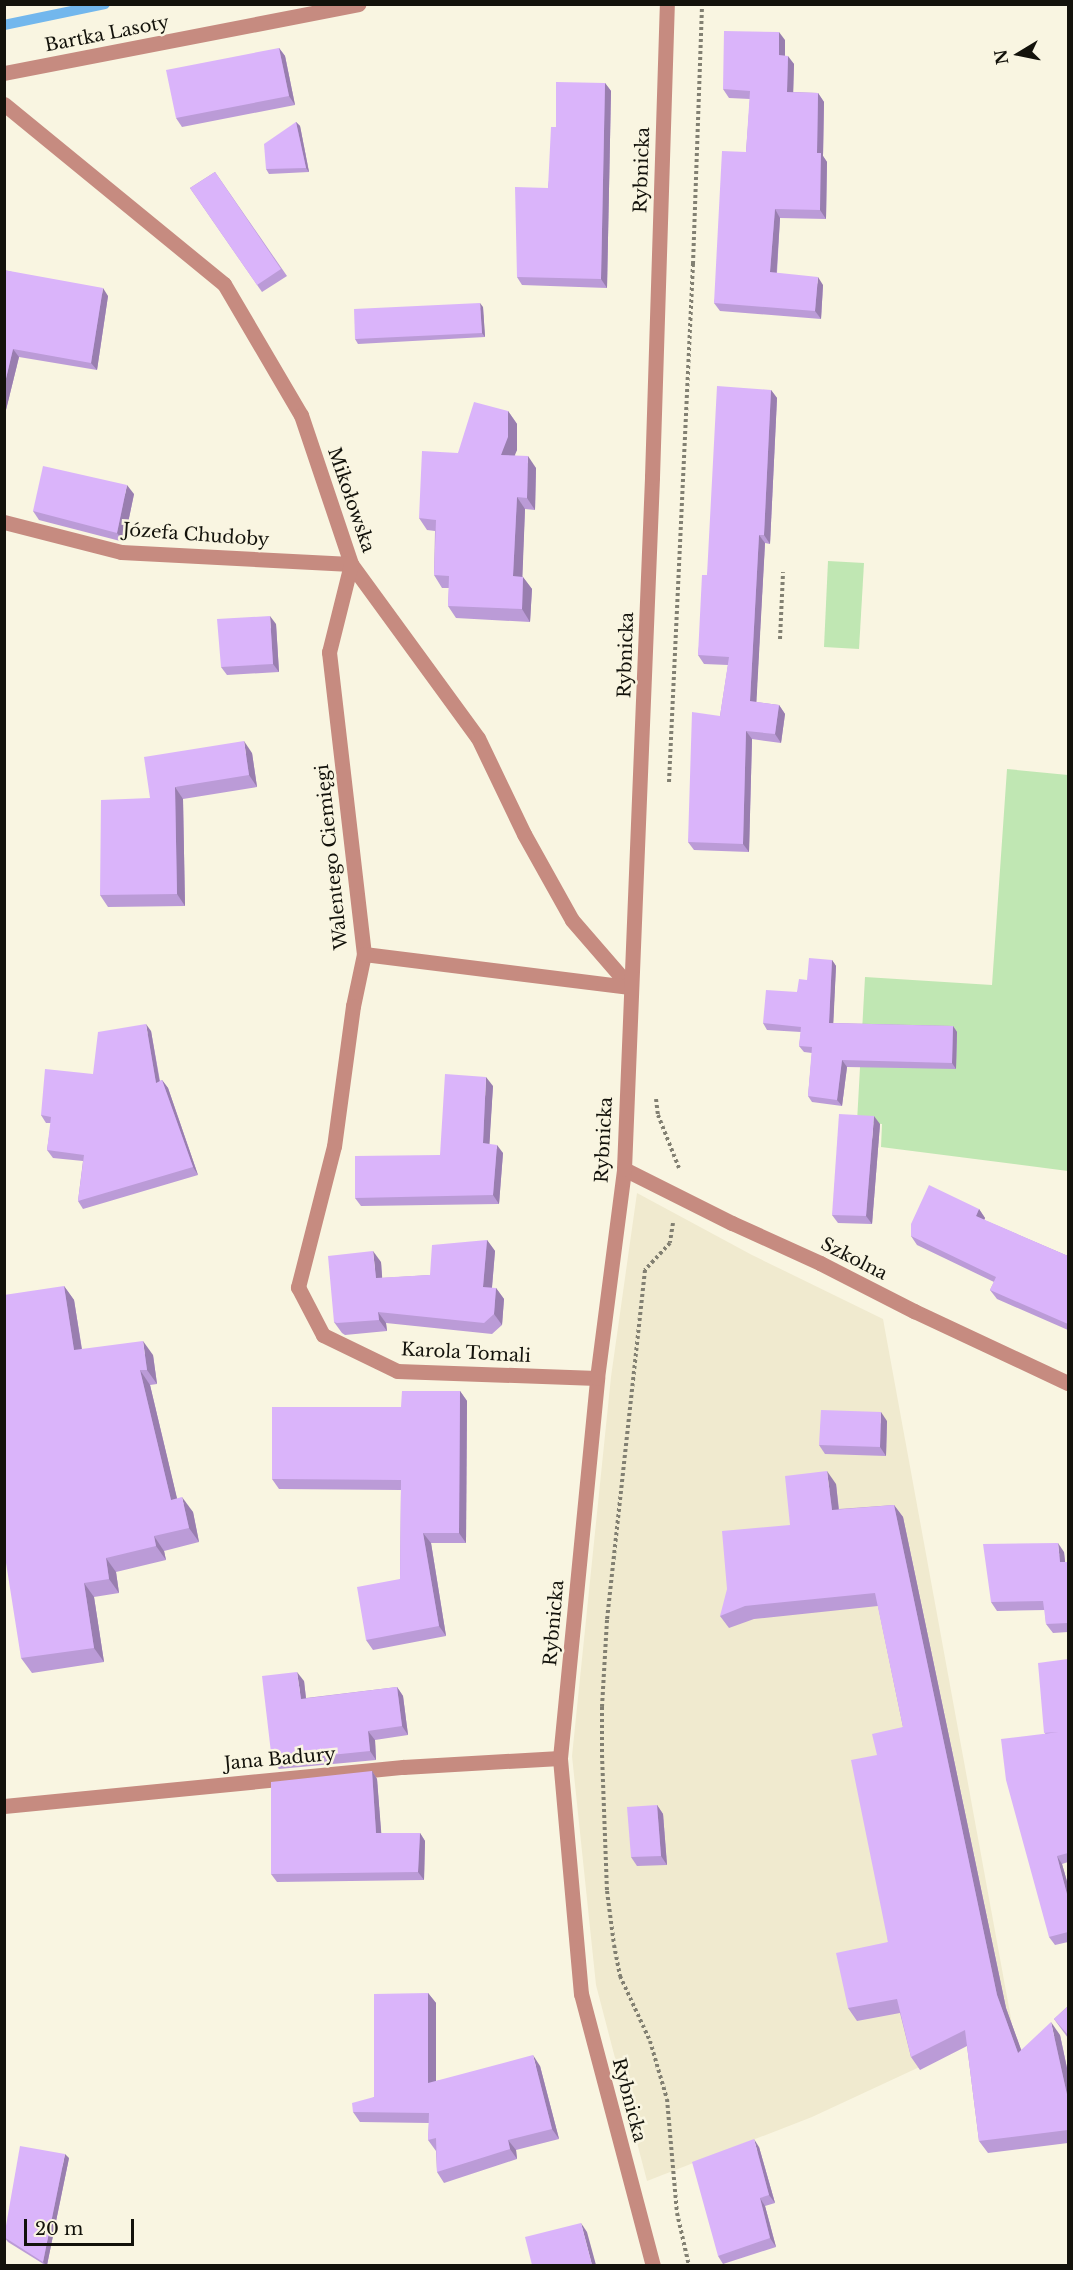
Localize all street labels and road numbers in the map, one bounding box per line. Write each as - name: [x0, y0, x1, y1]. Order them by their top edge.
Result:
- street label: Bartka Lasoty: [43, 11, 171, 57]
- street label: Rybnicka: [630, 127, 654, 213]
- street label: Mikołowska: [323, 445, 379, 555]
- street label: Józefa Chudoby: [122, 519, 270, 551]
- street label: Rybnicka: [614, 612, 638, 698]
- street label: Walentego Ciemięgi: [312, 763, 352, 951]
- street label: Rybnicka: [591, 1096, 617, 1184]
- street label: Szkolna: [817, 1233, 891, 1285]
- street label: Karola Tomali: [400, 1339, 532, 1367]
- street label: Rybnicka: [539, 1579, 569, 1667]
- street label: Jana Badury: [223, 1743, 337, 1775]
- street label: Rybnicka: [607, 2056, 651, 2144]

